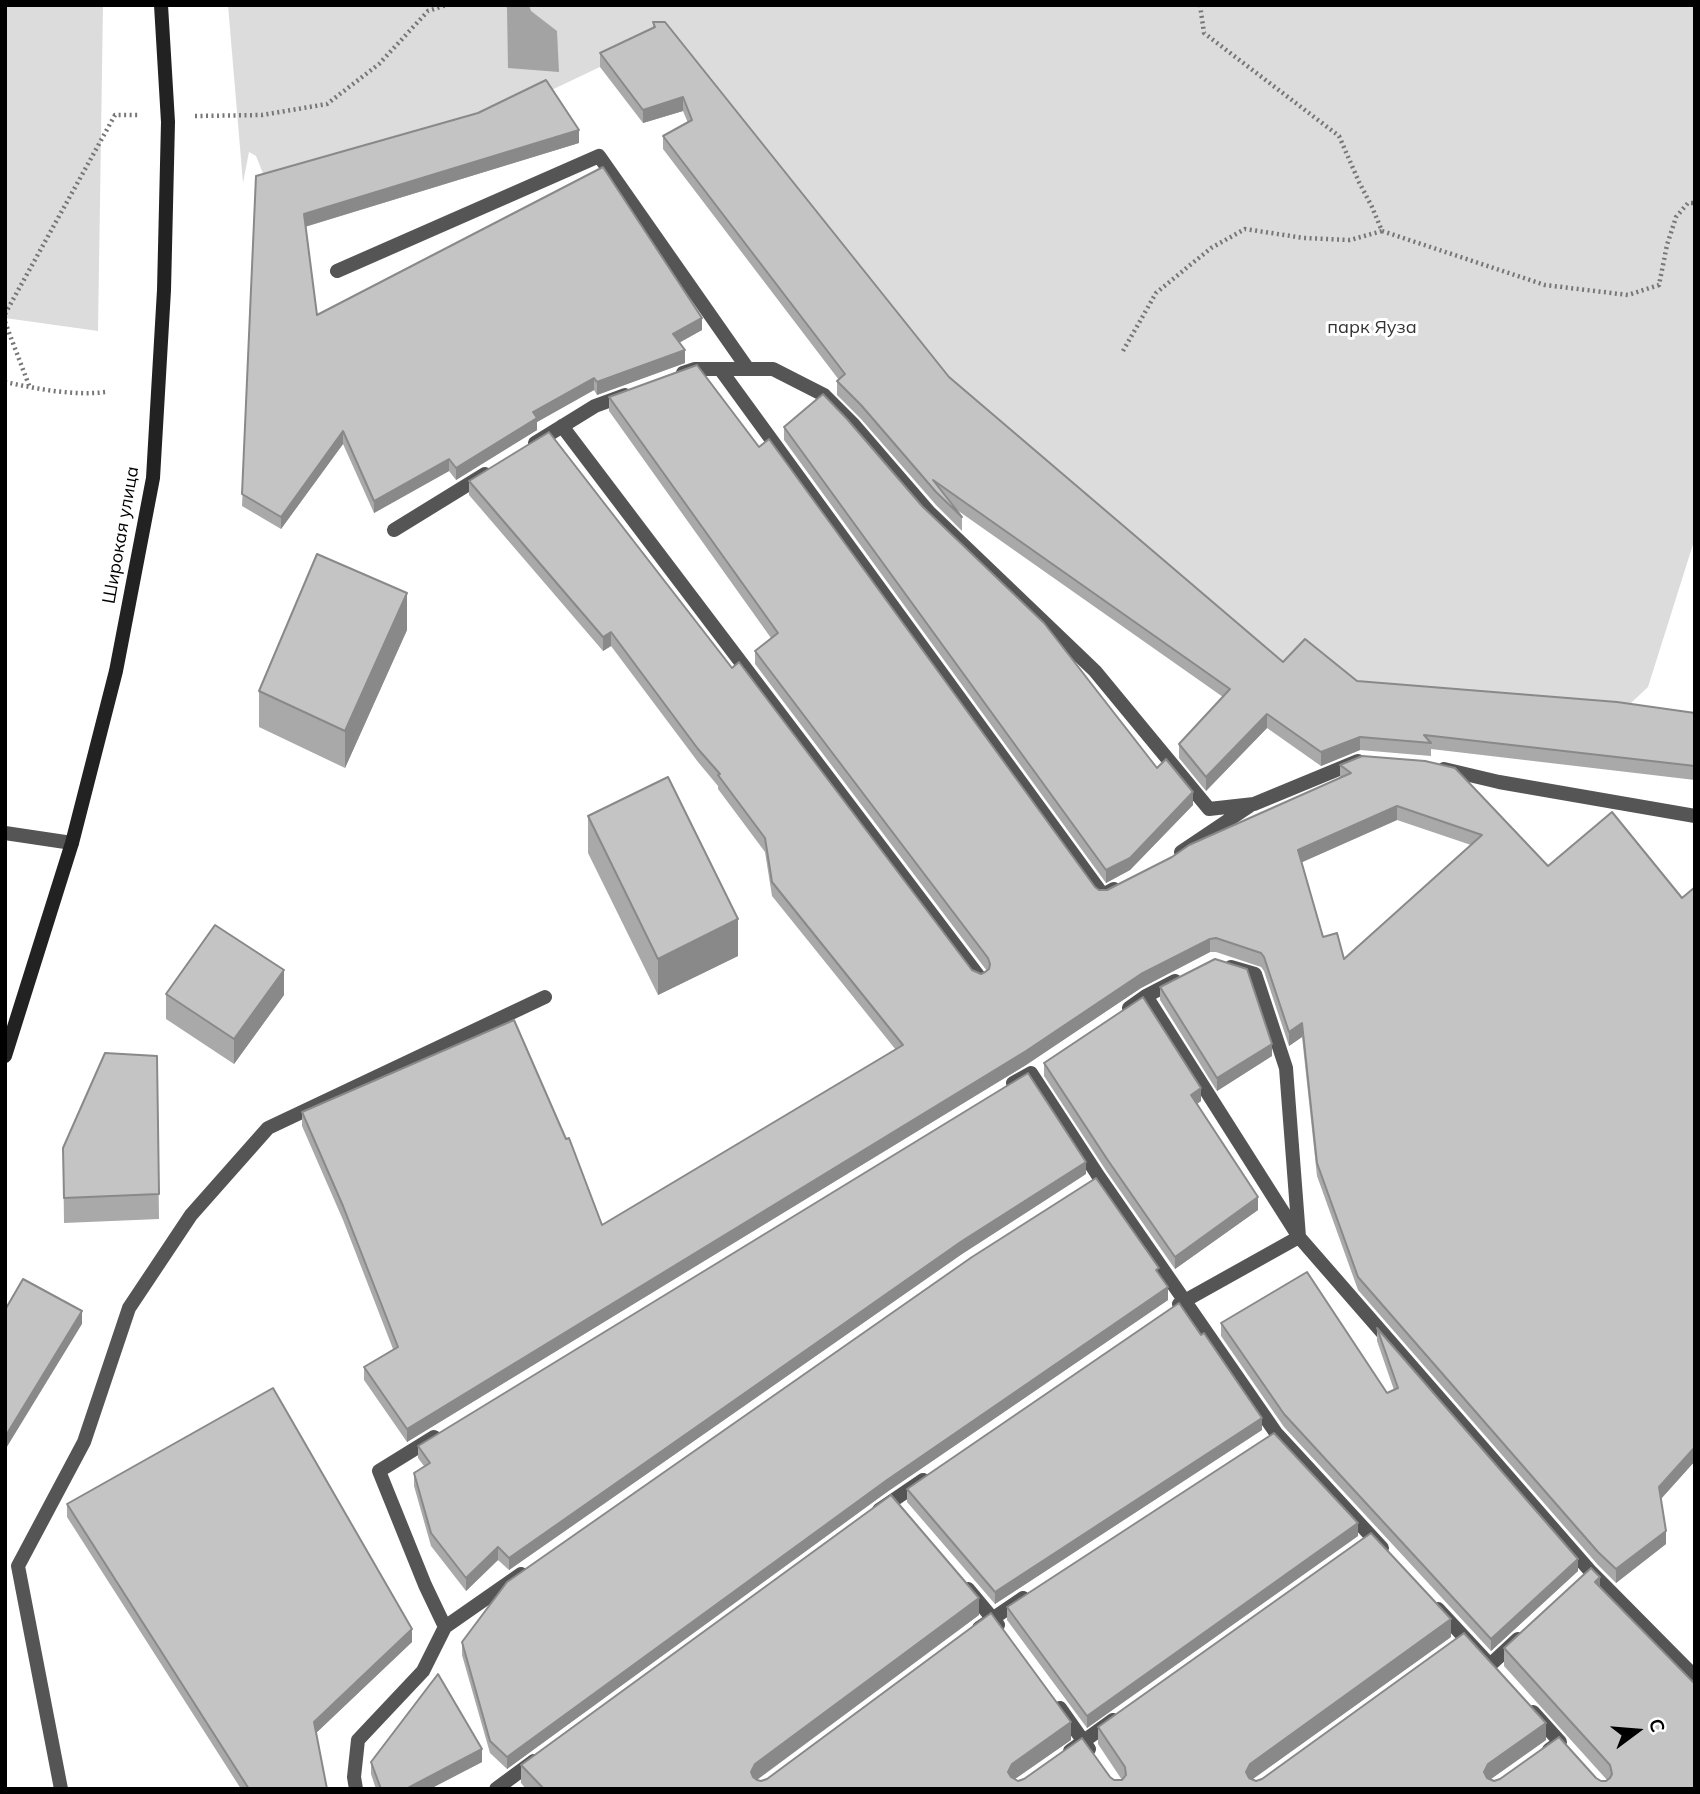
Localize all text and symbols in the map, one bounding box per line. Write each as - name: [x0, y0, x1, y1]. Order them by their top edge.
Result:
- park label: парк Яуза: [1327, 317, 1417, 339]
- street label: Широкая улица: [98, 465, 144, 605]
- north arrow: [1602, 1696, 1672, 1766]
- text: С: [1644, 1716, 1671, 1735]

